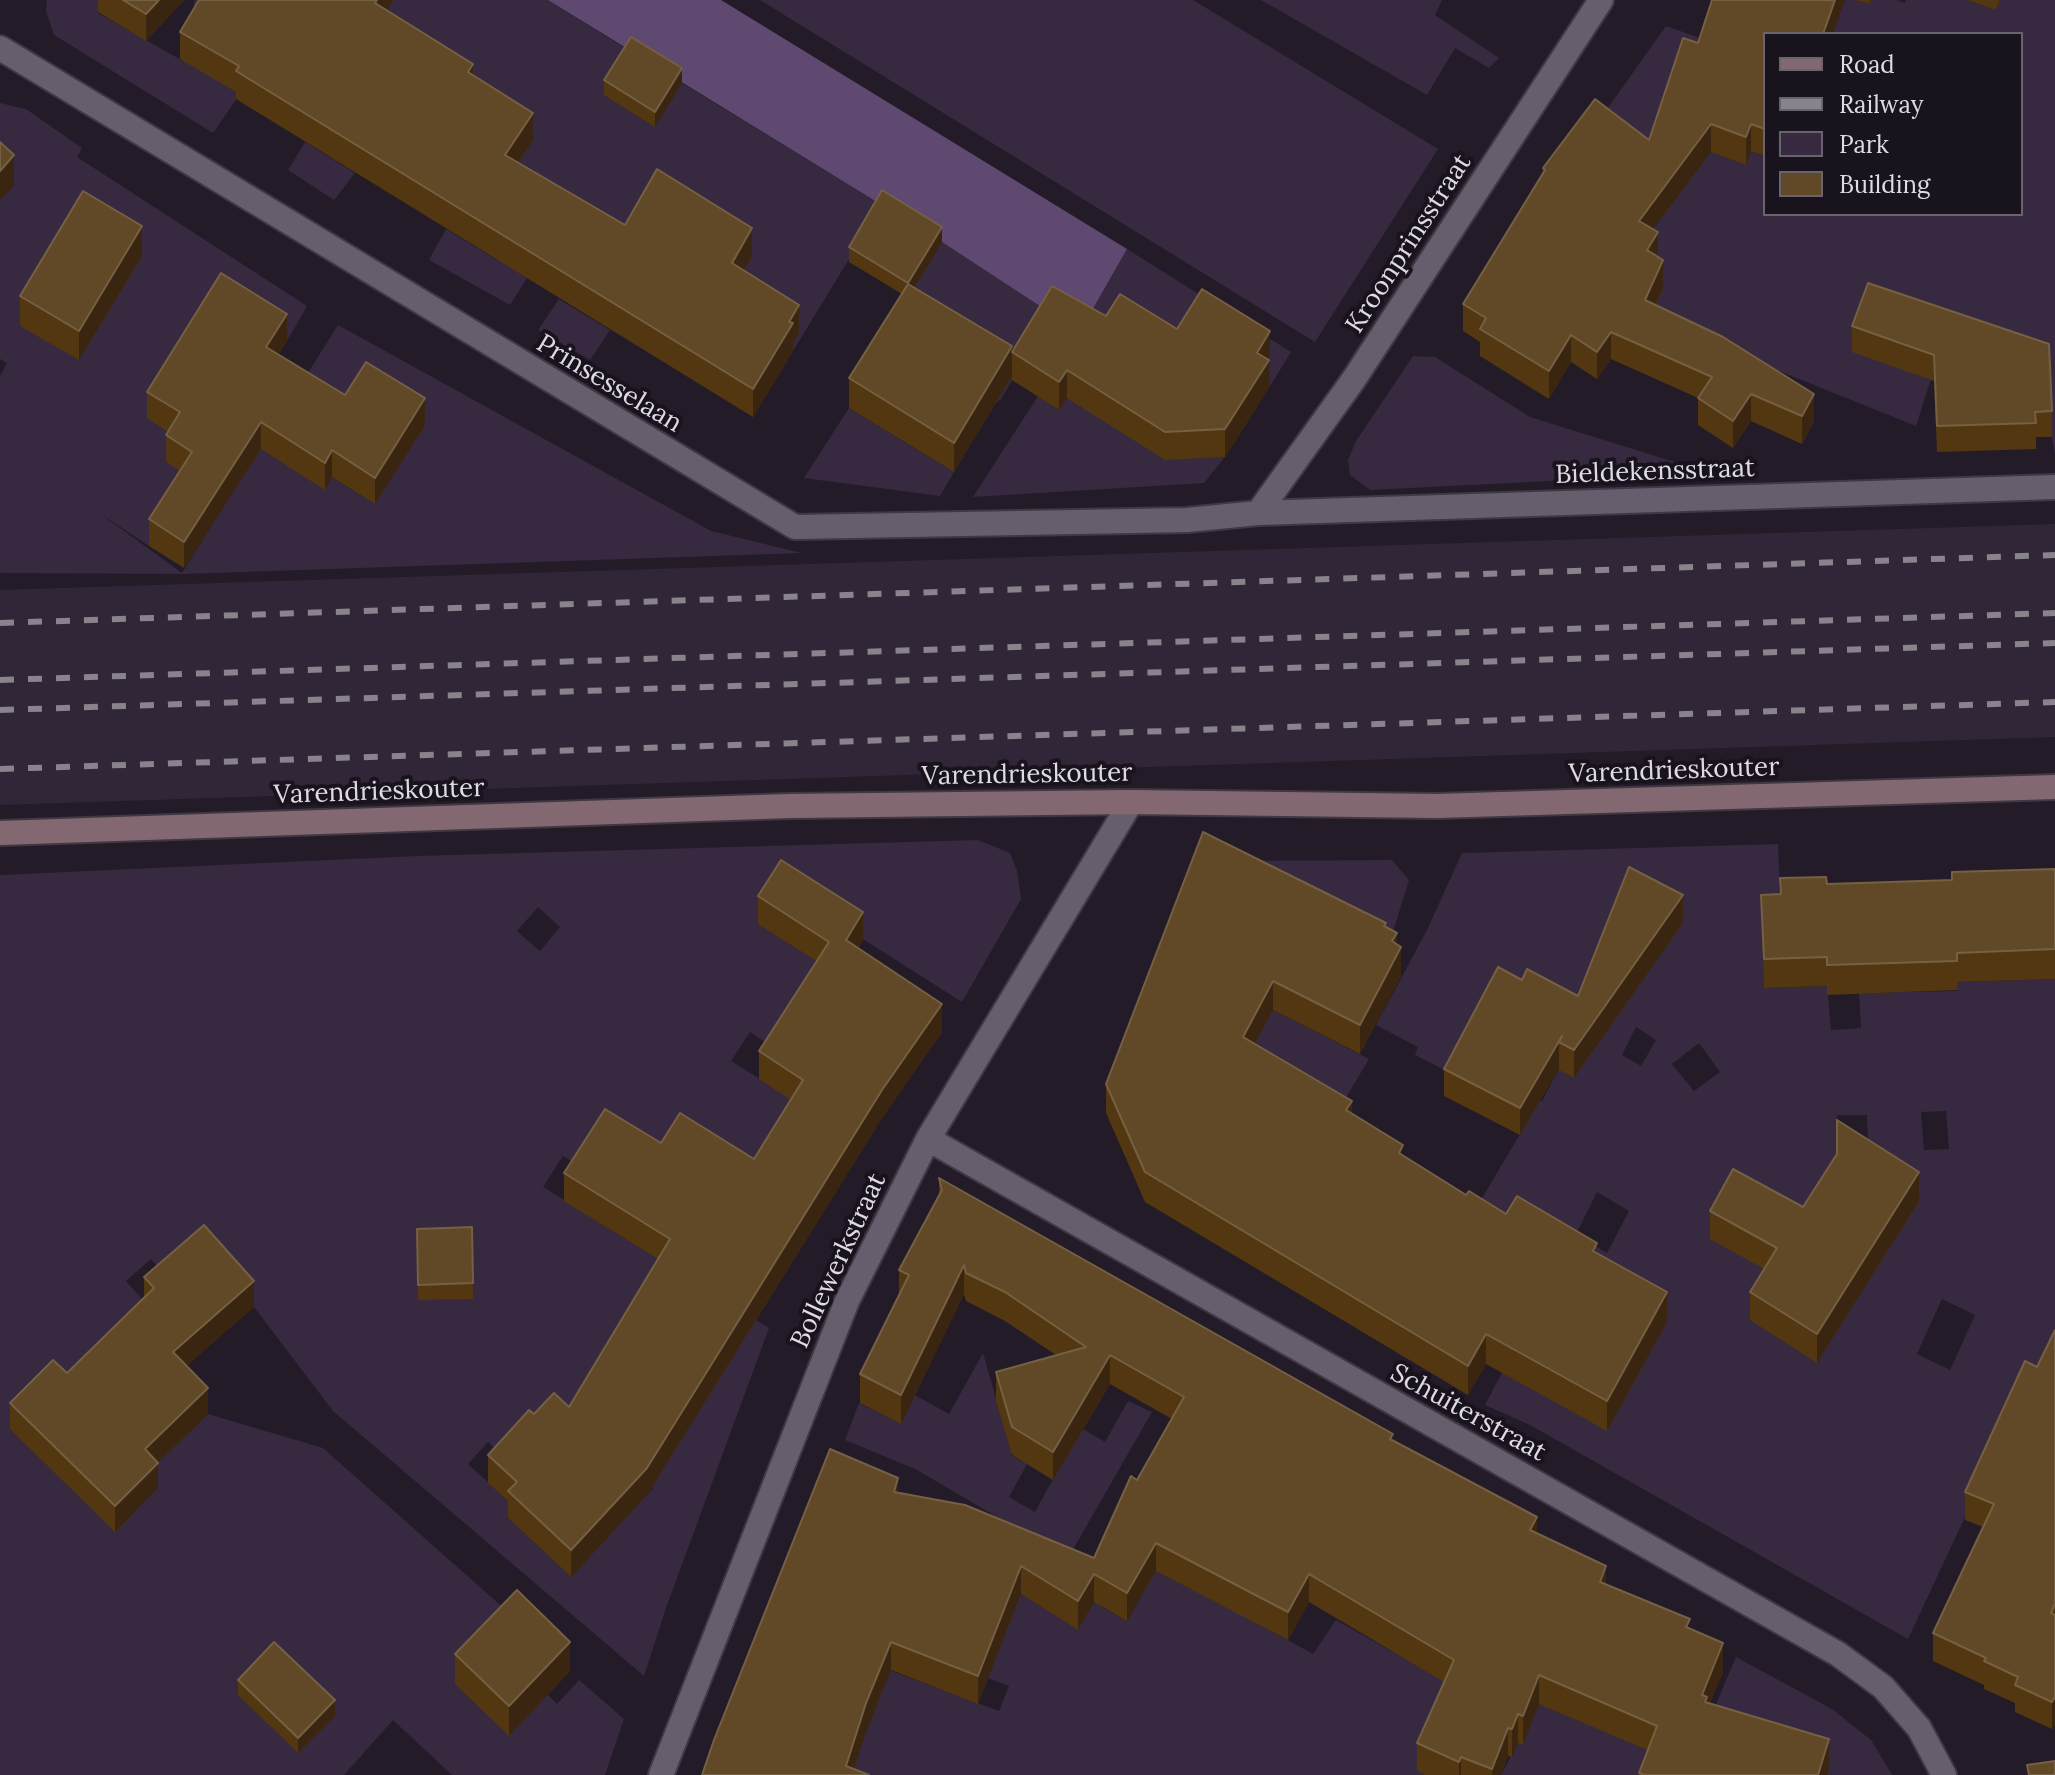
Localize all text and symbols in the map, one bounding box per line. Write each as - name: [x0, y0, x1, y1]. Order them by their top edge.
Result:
- legend: [1763, 32, 2023, 216]
- text: Road: [1839, 49, 1895, 80]
- text: Railway: [1839, 89, 1923, 120]
- text: Park: [1839, 129, 1889, 160]
- street label: Kroonprinsstraat: [1340, 149, 1478, 339]
- text: Building: [1839, 169, 1930, 200]
- street label: Prinsesselaan: [531, 328, 687, 440]
- street label: Bieldekensstraat: [1555, 453, 1755, 491]
- street label: Varendrieskouter: [1568, 752, 1780, 790]
- street label: Varendrieskouter: [921, 758, 1133, 792]
- street label: Varendrieskouter: [273, 773, 485, 811]
- street label: Bollewerkstraat: [785, 1169, 893, 1353]
- street label: Schuiterstraat: [1385, 1357, 1551, 1469]

